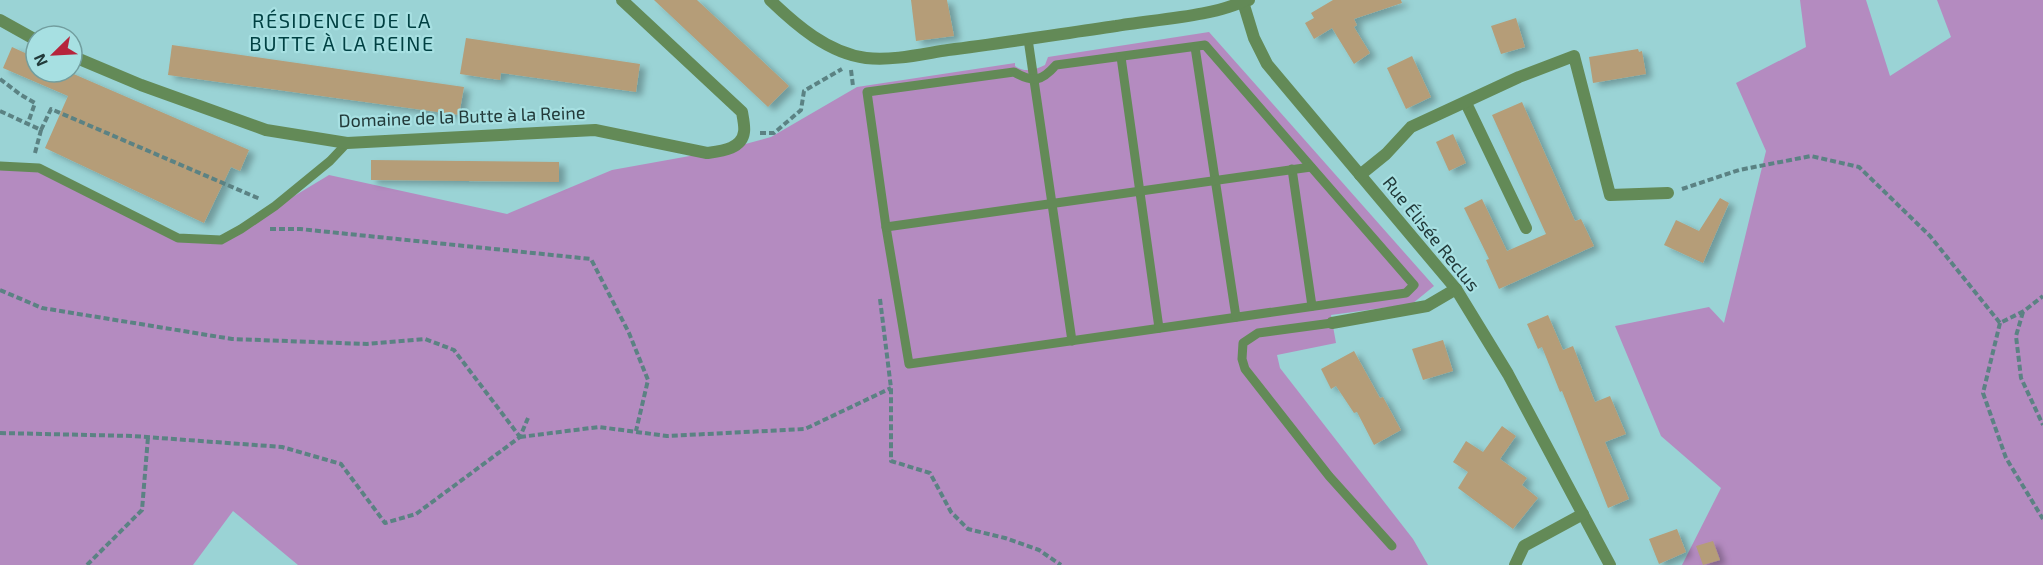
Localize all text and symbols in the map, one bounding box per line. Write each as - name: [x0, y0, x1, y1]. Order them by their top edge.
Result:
- district label: RÉSIDENCE DE LA BUTTE À LA REINE: [249, 8, 435, 55]
- north arrow: [24, 24, 84, 84]
- text: N: [29, 51, 51, 69]
- street label: Domaine de la Butte à la Reine: [338, 101, 586, 131]
- street label: Rue Élisée Reclus: [1379, 171, 1485, 295]

